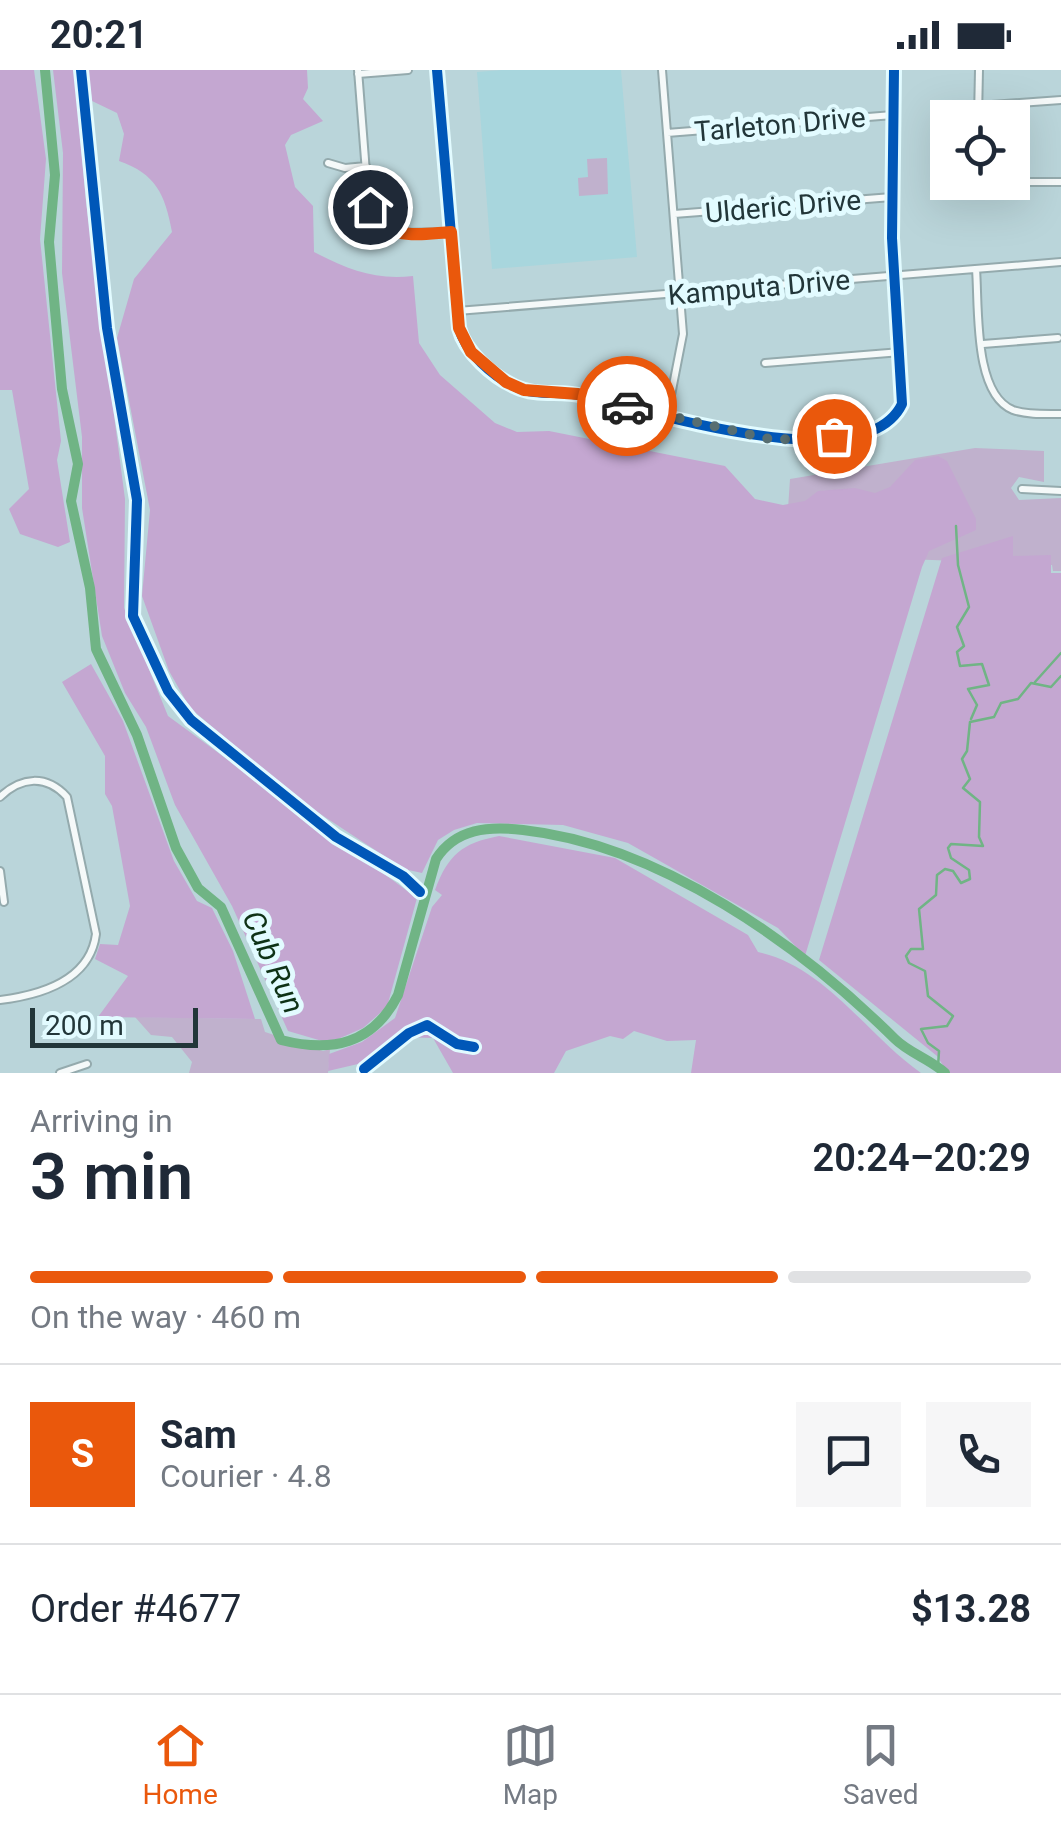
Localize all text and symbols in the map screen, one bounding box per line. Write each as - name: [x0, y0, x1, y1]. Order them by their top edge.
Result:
- text: 20:21: [50, 13, 148, 57]
- map controls: [930, 100, 1030, 200]
- button: locate: [930, 100, 1030, 200]
- street label: Tarleton Drive: [693, 101, 867, 148]
- pin: [328, 165, 413, 250]
- icon: home: [343, 180, 398, 235]
- street label: Ulderic Drive: [704, 183, 862, 230]
- street label: Kamputa Drive: [667, 263, 852, 312]
- courier: [577, 356, 677, 456]
- icon: car: [600, 379, 655, 434]
- pin: [792, 394, 877, 479]
- icon: bag: [807, 409, 862, 464]
- water label: Cub Run: [235, 905, 312, 1019]
- scale bar: [30, 1003, 198, 1048]
- text: 200 m: [45, 1009, 124, 1042]
- text: Arriving in: [30, 1102, 173, 1140]
- text: 20:24–20:29: [812, 1136, 1031, 1180]
- text: 3 min: [30, 1139, 193, 1215]
- text: On the way · 460 m: [30, 1298, 301, 1336]
- button: chat: [796, 1402, 901, 1507]
- button: phone: [926, 1402, 1031, 1507]
- text: Sam: [160, 1413, 237, 1457]
- text: S: [71, 1432, 94, 1476]
- text: Courier · 4.8: [160, 1457, 332, 1495]
- text: Order #4677: [30, 1587, 241, 1631]
- text: $13.28: [911, 1587, 1031, 1631]
- tab: Home: [142, 1718, 218, 1811]
- tab: Map: [503, 1718, 558, 1811]
- tab: Saved: [843, 1718, 919, 1811]

